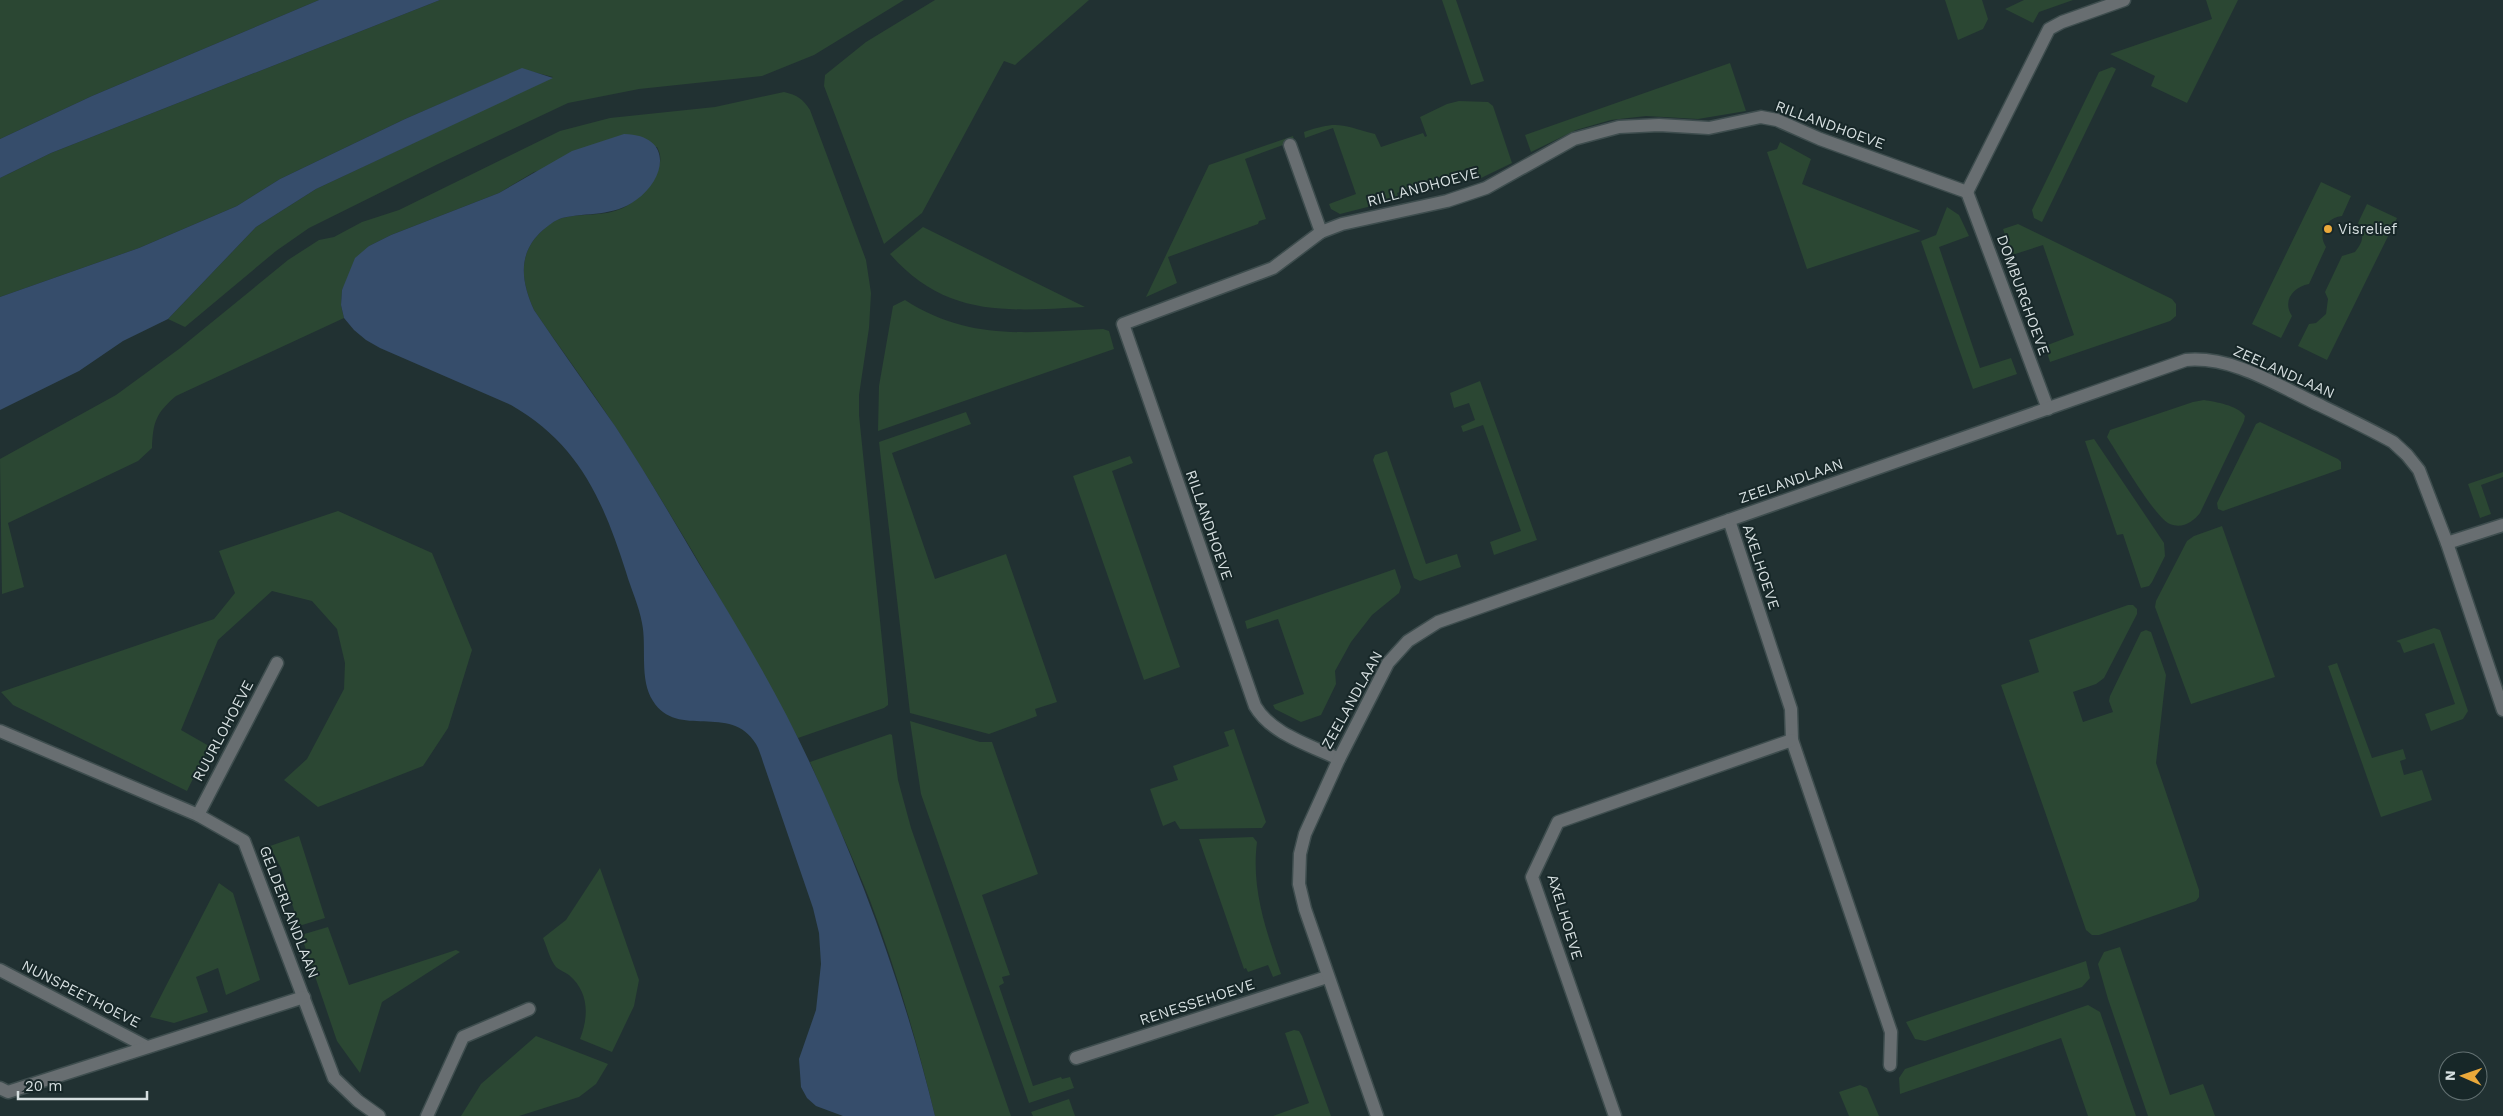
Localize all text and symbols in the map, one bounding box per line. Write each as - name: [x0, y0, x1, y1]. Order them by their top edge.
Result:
- street label: RILLANDHOEVE: [1773, 97, 1887, 153]
- street label: RILLANDHOEVE: [1365, 163, 1481, 211]
- place label: Visrelief: [2338, 220, 2397, 238]
- marker: Visrelief: [2322, 223, 2334, 235]
- street label: DOMBURGHOEVE: [1993, 232, 2053, 358]
- street label: ZEELANDLAAN: [2231, 342, 2337, 402]
- street label: ZEELANDLAAN: [1737, 455, 1845, 507]
- street label: RILLANDHOEVE: [1182, 468, 1236, 582]
- street label: AXELHOEVE: [1739, 522, 1783, 612]
- street label: ZEELANDLAAN: [1318, 648, 1386, 752]
- street label: RUURLOHOEVE: [189, 677, 257, 785]
- street label: GELDERLANDLAAN: [255, 843, 323, 981]
- street label: AXELHOEVE: [1543, 872, 1587, 962]
- street label: NUNSPEETHOEVE: [19, 956, 143, 1032]
- street label: RENESSEHOEVE: [1137, 975, 1257, 1029]
- north arrow: [2438, 1051, 2488, 1101]
- scale bar: [18, 1068, 146, 1100]
- text: N: [2442, 1070, 2458, 1081]
- text: 20 m: [25, 1077, 63, 1095]

